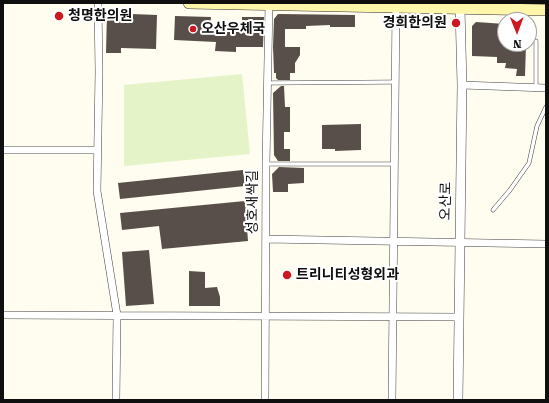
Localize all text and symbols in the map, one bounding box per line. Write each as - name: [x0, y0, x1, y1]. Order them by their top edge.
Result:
- place label: 청명한의원: [68, 8, 132, 24]
- marker: 청명한의원: [53, 10, 65, 22]
- north arrow: [497, 12, 537, 52]
- place label: 경희한의원: [383, 15, 447, 31]
- marker: 경희한의원: [450, 17, 462, 29]
- place label: 오산우체국: [201, 21, 265, 37]
- marker: 오산우체국: [188, 24, 198, 34]
- text: N: [513, 37, 522, 50]
- street label: 성호새싹길: [245, 170, 261, 234]
- street label: 오산로: [437, 182, 455, 220]
- place label: 트리니티성형외과: [296, 267, 399, 283]
- marker: 트리니티성형외과: [281, 269, 293, 281]

